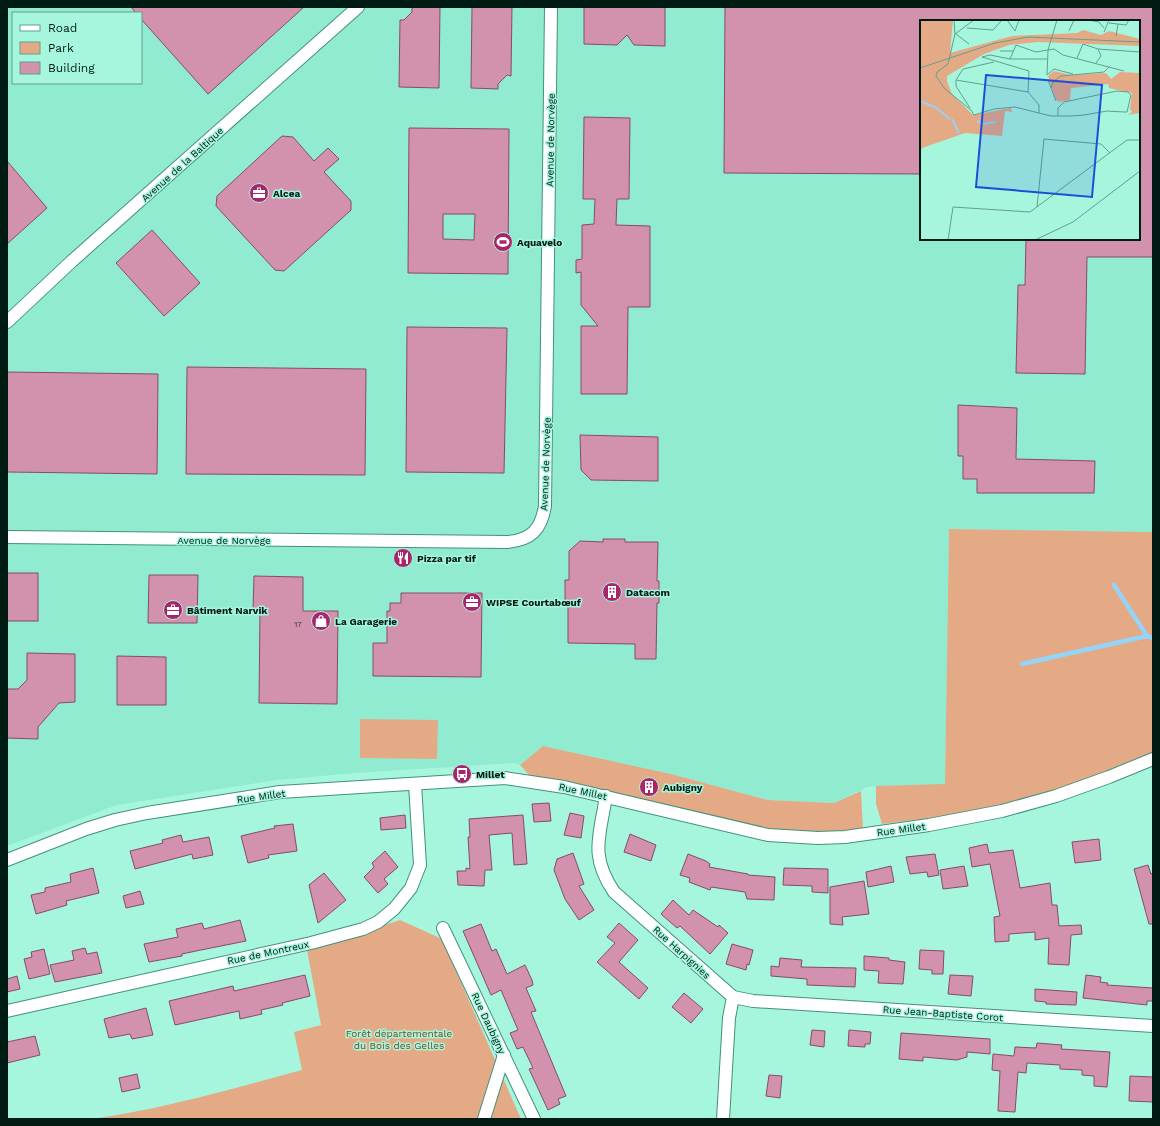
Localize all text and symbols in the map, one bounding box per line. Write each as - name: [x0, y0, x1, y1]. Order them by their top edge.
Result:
- legend: [12, 12, 142, 84]
- inset map: [920, 20, 1140, 240]
- text: Road: [48, 21, 77, 35]
- text: Park: [48, 41, 74, 55]
- text: Building: [48, 61, 95, 75]
- street label: Avenue de Norvège: [544, 93, 557, 187]
- street label: Avenue de la Baltique: [139, 125, 226, 204]
- office icon: Alcea: [248, 182, 270, 204]
- place label: Alcea: [273, 188, 301, 199]
- sports icon: Aquavelo: [492, 231, 514, 253]
- place label: Aquavelo: [517, 237, 562, 248]
- street label: Avenue de Norvège: [538, 417, 553, 511]
- street label: Avenue de Norvège: [177, 535, 271, 546]
- restaurant icon: Pizza par tif: [392, 547, 414, 569]
- place label: Pizza par tif: [417, 553, 477, 564]
- building icon: Datacom: [601, 581, 623, 603]
- place label: Datacom: [626, 587, 670, 598]
- office icon: WIPSE Courtabœuf: [461, 591, 483, 613]
- place label: WIPSE Courtabœuf: [486, 597, 582, 608]
- office icon: Bâtiment Narvik: [162, 599, 184, 621]
- place label: Bâtiment Narvik: [187, 605, 268, 616]
- shop icon: La Garagerie: [310, 610, 332, 632]
- place label: La Garagerie: [335, 616, 397, 627]
- house number: 17: [294, 620, 302, 629]
- bus stop icon: Millet: [451, 763, 473, 785]
- place label: Millet: [476, 769, 505, 780]
- building icon: Aubigny: [638, 776, 660, 798]
- street label: Rue Millet: [558, 781, 609, 802]
- place label: Aubigny: [663, 782, 703, 793]
- street label: Rue Millet: [236, 788, 287, 805]
- street label: Rue Millet: [876, 821, 927, 838]
- street label: Rue Harpignies: [651, 924, 712, 981]
- street label: Rue de Montreux: [226, 938, 310, 967]
- street label: Rue Daubigny: [470, 991, 508, 1056]
- street label: Rue Jean-Baptiste Corot: [882, 1004, 1004, 1023]
- park label: Forêt départementale du Bois des Gelles: [346, 1028, 452, 1051]

